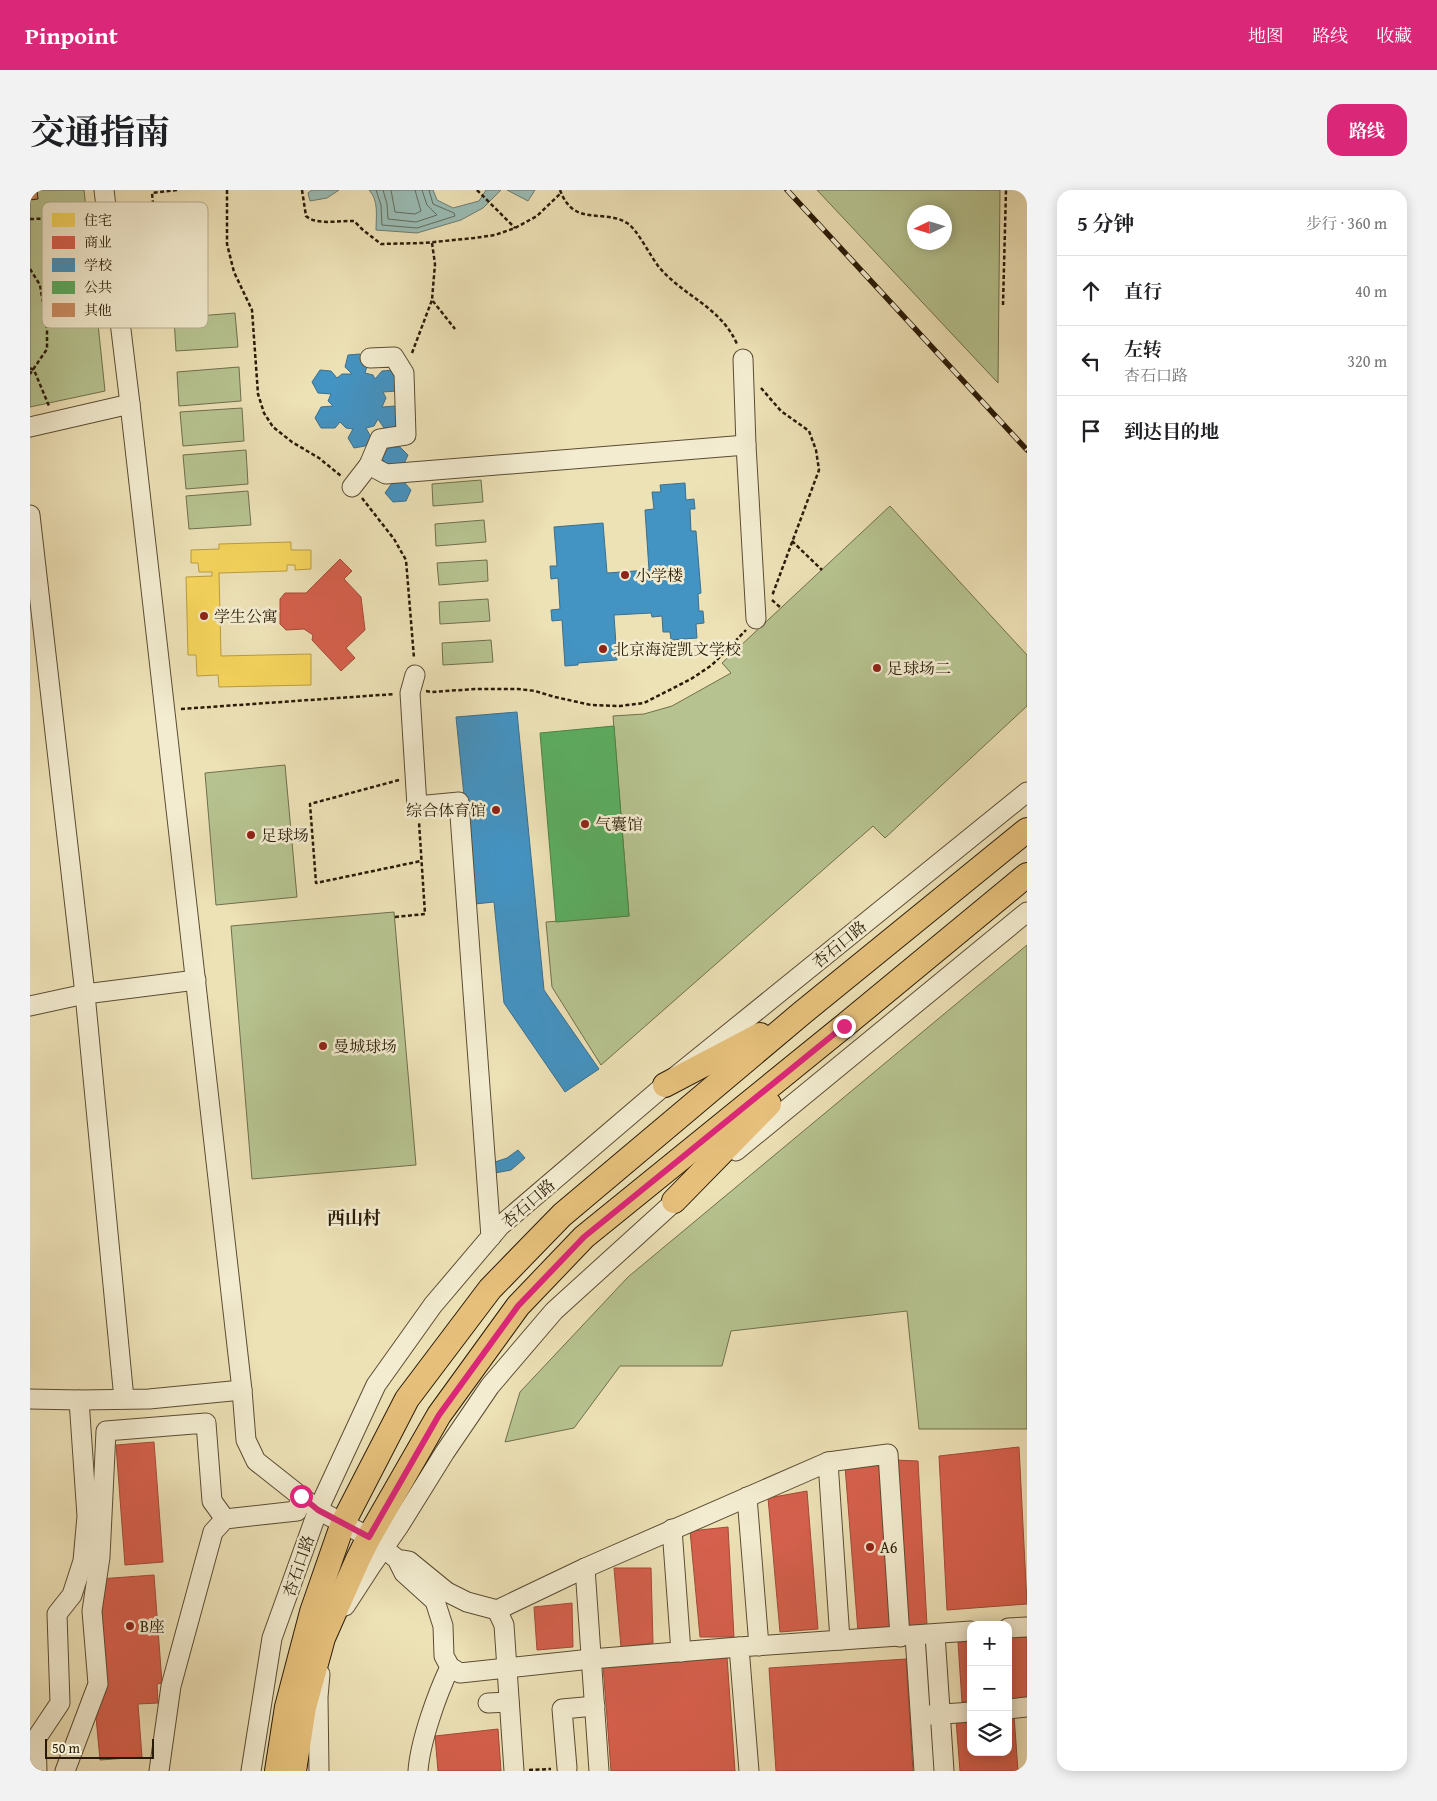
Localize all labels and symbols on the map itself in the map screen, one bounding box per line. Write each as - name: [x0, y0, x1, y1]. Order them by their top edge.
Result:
- legend: [42, 202, 208, 328]
- north arrow: [907, 205, 952, 250]
- text: 住宅: [84, 210, 112, 230]
- text: 商业: [84, 232, 112, 252]
- text: 学校: [84, 255, 112, 275]
- text: 公共: [84, 277, 112, 297]
- text: 其他: [84, 300, 112, 320]
- place label: 小学楼: [635, 563, 683, 587]
- marker: 小学楼: [619, 569, 631, 581]
- place label: 学生公寓: [214, 604, 278, 628]
- marker: 学生公寓: [198, 610, 210, 622]
- place label: 北京海淀凯文学校: [613, 637, 741, 661]
- marker: 北京海淀凯文学校: [597, 643, 609, 655]
- place label: 足球场二: [887, 656, 951, 680]
- marker: 足球场二: [871, 662, 883, 674]
- place label: 综合体育馆: [406, 798, 486, 822]
- marker: 综合体育馆: [490, 804, 502, 816]
- place label: 气囊馆: [595, 812, 643, 836]
- marker: 气囊馆: [579, 818, 591, 830]
- place label: 足球场: [261, 823, 309, 847]
- marker: 足球场: [245, 829, 257, 841]
- street label: 杏石口路: [807, 915, 871, 973]
- route end: [833, 1015, 856, 1038]
- place label: 曼城球场: [333, 1034, 397, 1058]
- marker: 曼城球场: [317, 1040, 329, 1052]
- street label: 杏石口路: [496, 1173, 560, 1233]
- district label: 西山村: [327, 1204, 381, 1231]
- route start: [290, 1485, 313, 1508]
- street label: 杏石口路: [276, 1532, 320, 1600]
- place label: A6: [880, 1535, 898, 1559]
- marker: A6: [864, 1541, 876, 1553]
- place label: B座: [140, 1614, 165, 1638]
- marker: B座: [124, 1620, 136, 1632]
- scale bar: [45, 1736, 154, 1759]

